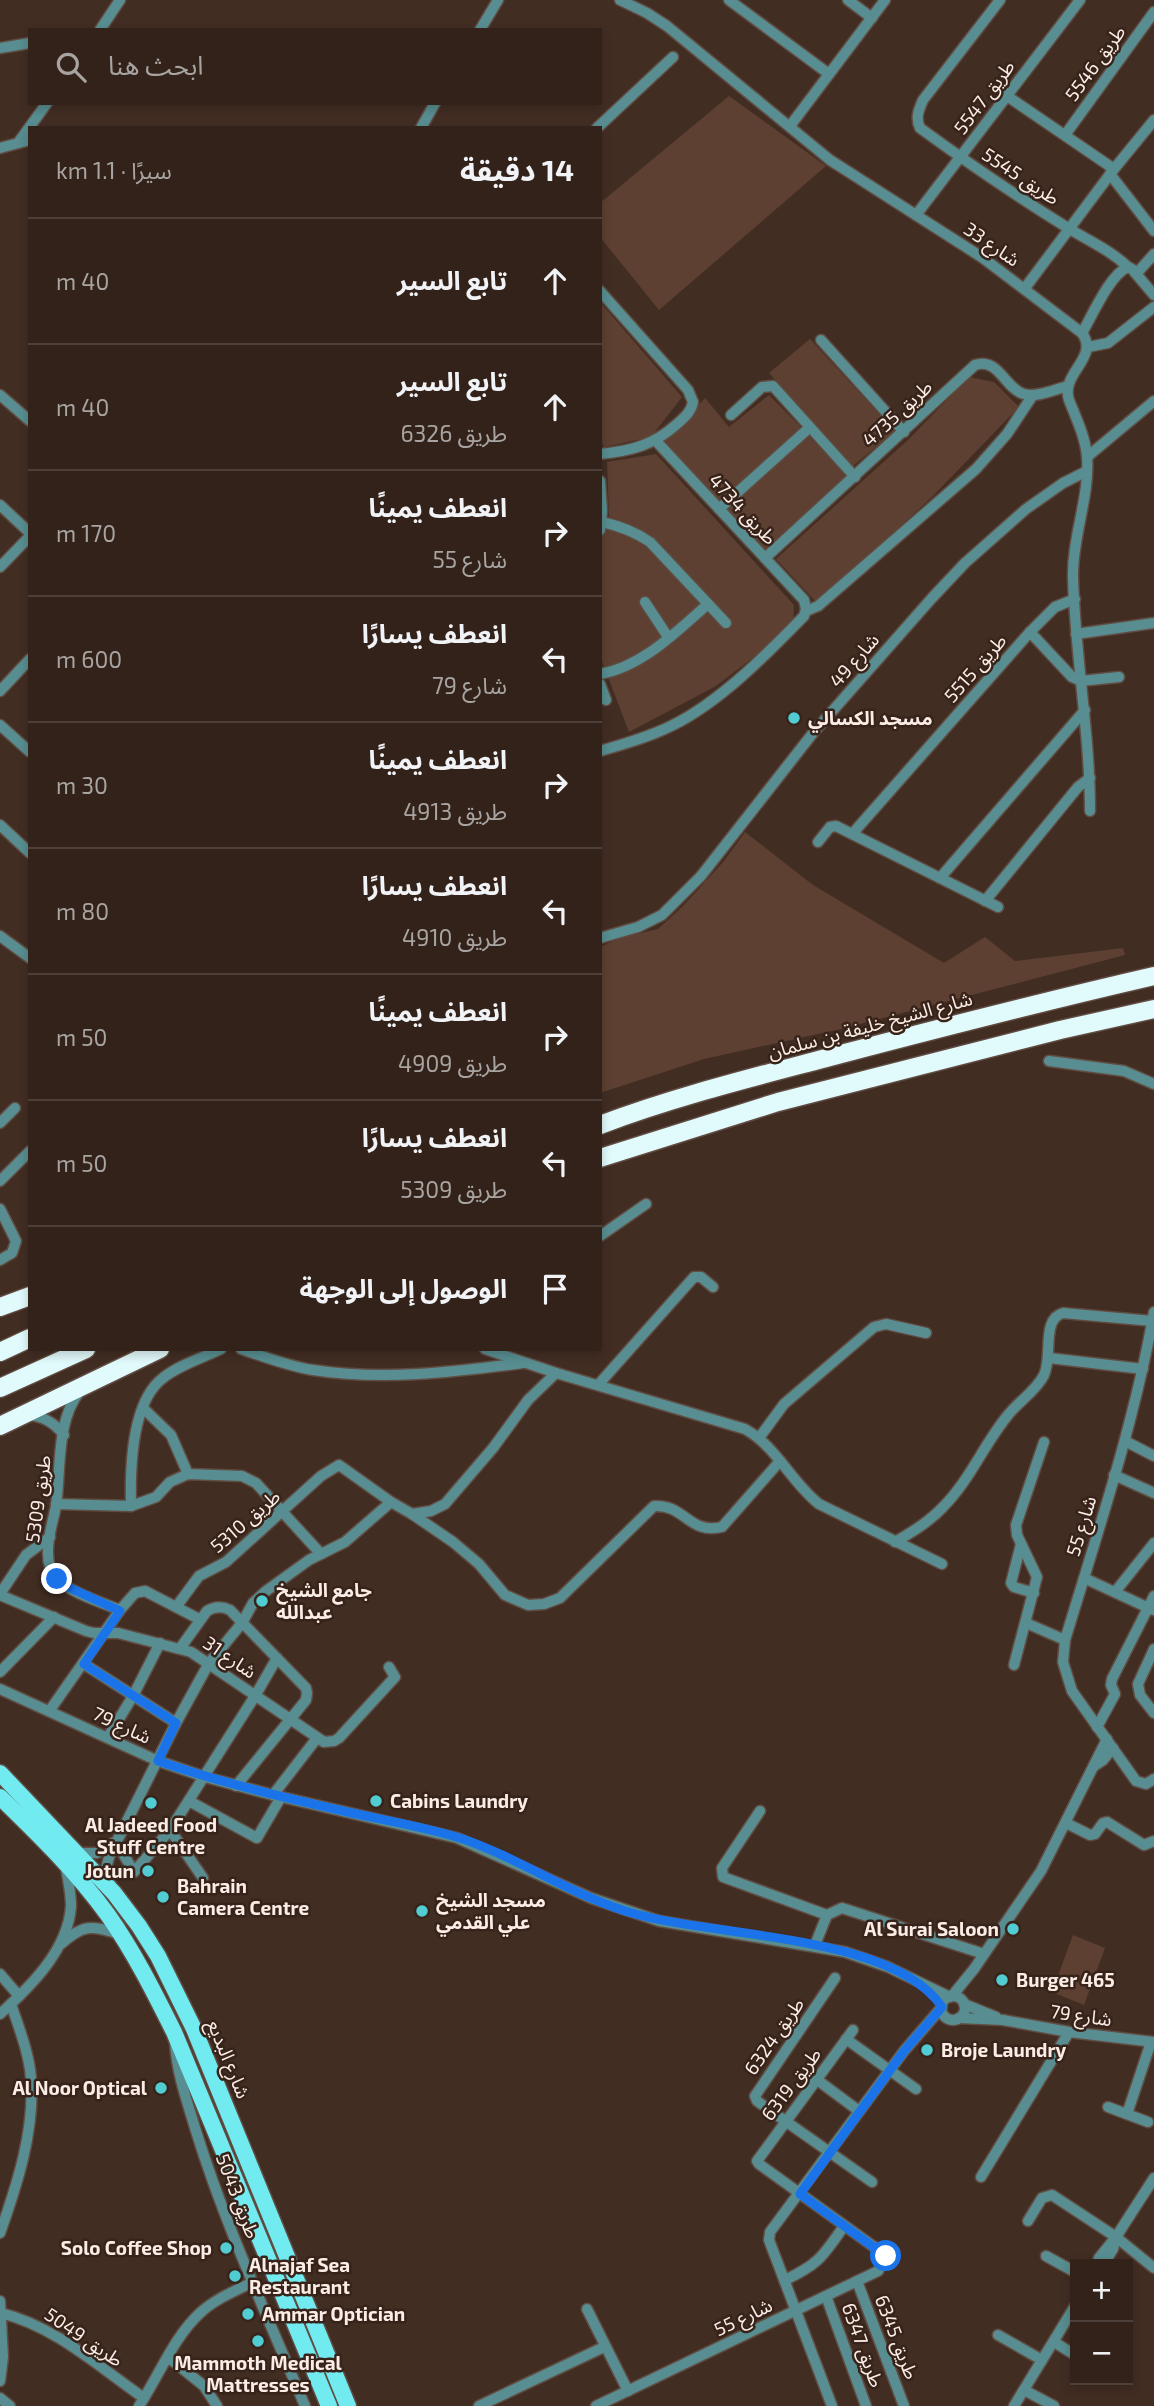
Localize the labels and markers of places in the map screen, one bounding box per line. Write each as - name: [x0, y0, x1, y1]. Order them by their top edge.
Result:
- place label: مسجد الكسالي: [808, 706, 933, 733]
- marker: مسجد الكسالي: [786, 710, 802, 726]
- place label: جامع الشيخ عبدالله: [276, 1578, 372, 1623]
- marker: جامع الشيخ عبدالله: [254, 1593, 270, 1609]
- place label: Cabins Laundry: [390, 1789, 528, 1813]
- marker: Cabins Laundry: [368, 1793, 384, 1809]
- marker: Al Jadeed Food Stuff Centre: [143, 1795, 159, 1811]
- place label: Al Jadeed Food Stuff Centre: [85, 1813, 217, 1858]
- place label: Jotun: [85, 1859, 134, 1882]
- marker: Jotun: [140, 1863, 156, 1879]
- place label: Bahrain Camera Centre: [177, 1874, 309, 1919]
- place label: مسجد الشيخ علي القدمي: [436, 1888, 546, 1937]
- marker: Bahrain Camera Centre: [155, 1889, 171, 1905]
- marker: مسجد الشيخ علي القدمي: [414, 1903, 430, 1919]
- place label: Al Surai Saloon: [864, 1917, 999, 1940]
- marker: Al Surai Saloon: [1005, 1921, 1021, 1937]
- place label: Burger 465: [1016, 1968, 1115, 1991]
- marker: Burger 465: [994, 1972, 1010, 1988]
- place label: Broje Laundry: [941, 2038, 1067, 2062]
- marker: Broje Laundry: [919, 2042, 935, 2058]
- place label: Al Noor Optical: [12, 2076, 148, 2099]
- marker: Al Noor Optical: [153, 2080, 169, 2096]
- place label: Solo Coffee Shop: [61, 2236, 212, 2259]
- marker: Solo Coffee Shop: [218, 2240, 234, 2256]
- place label: Alnajaf Sea Restaurant: [249, 2253, 350, 2298]
- marker: Alnajaf Sea Restaurant: [227, 2268, 243, 2284]
- place label: Ammar Optician: [262, 2302, 405, 2325]
- marker: Ammar Optician: [240, 2306, 256, 2322]
- marker: Mammoth Medical Mattresses: [250, 2333, 266, 2349]
- place label: Mammoth Medical Mattresses: [174, 2351, 343, 2396]

